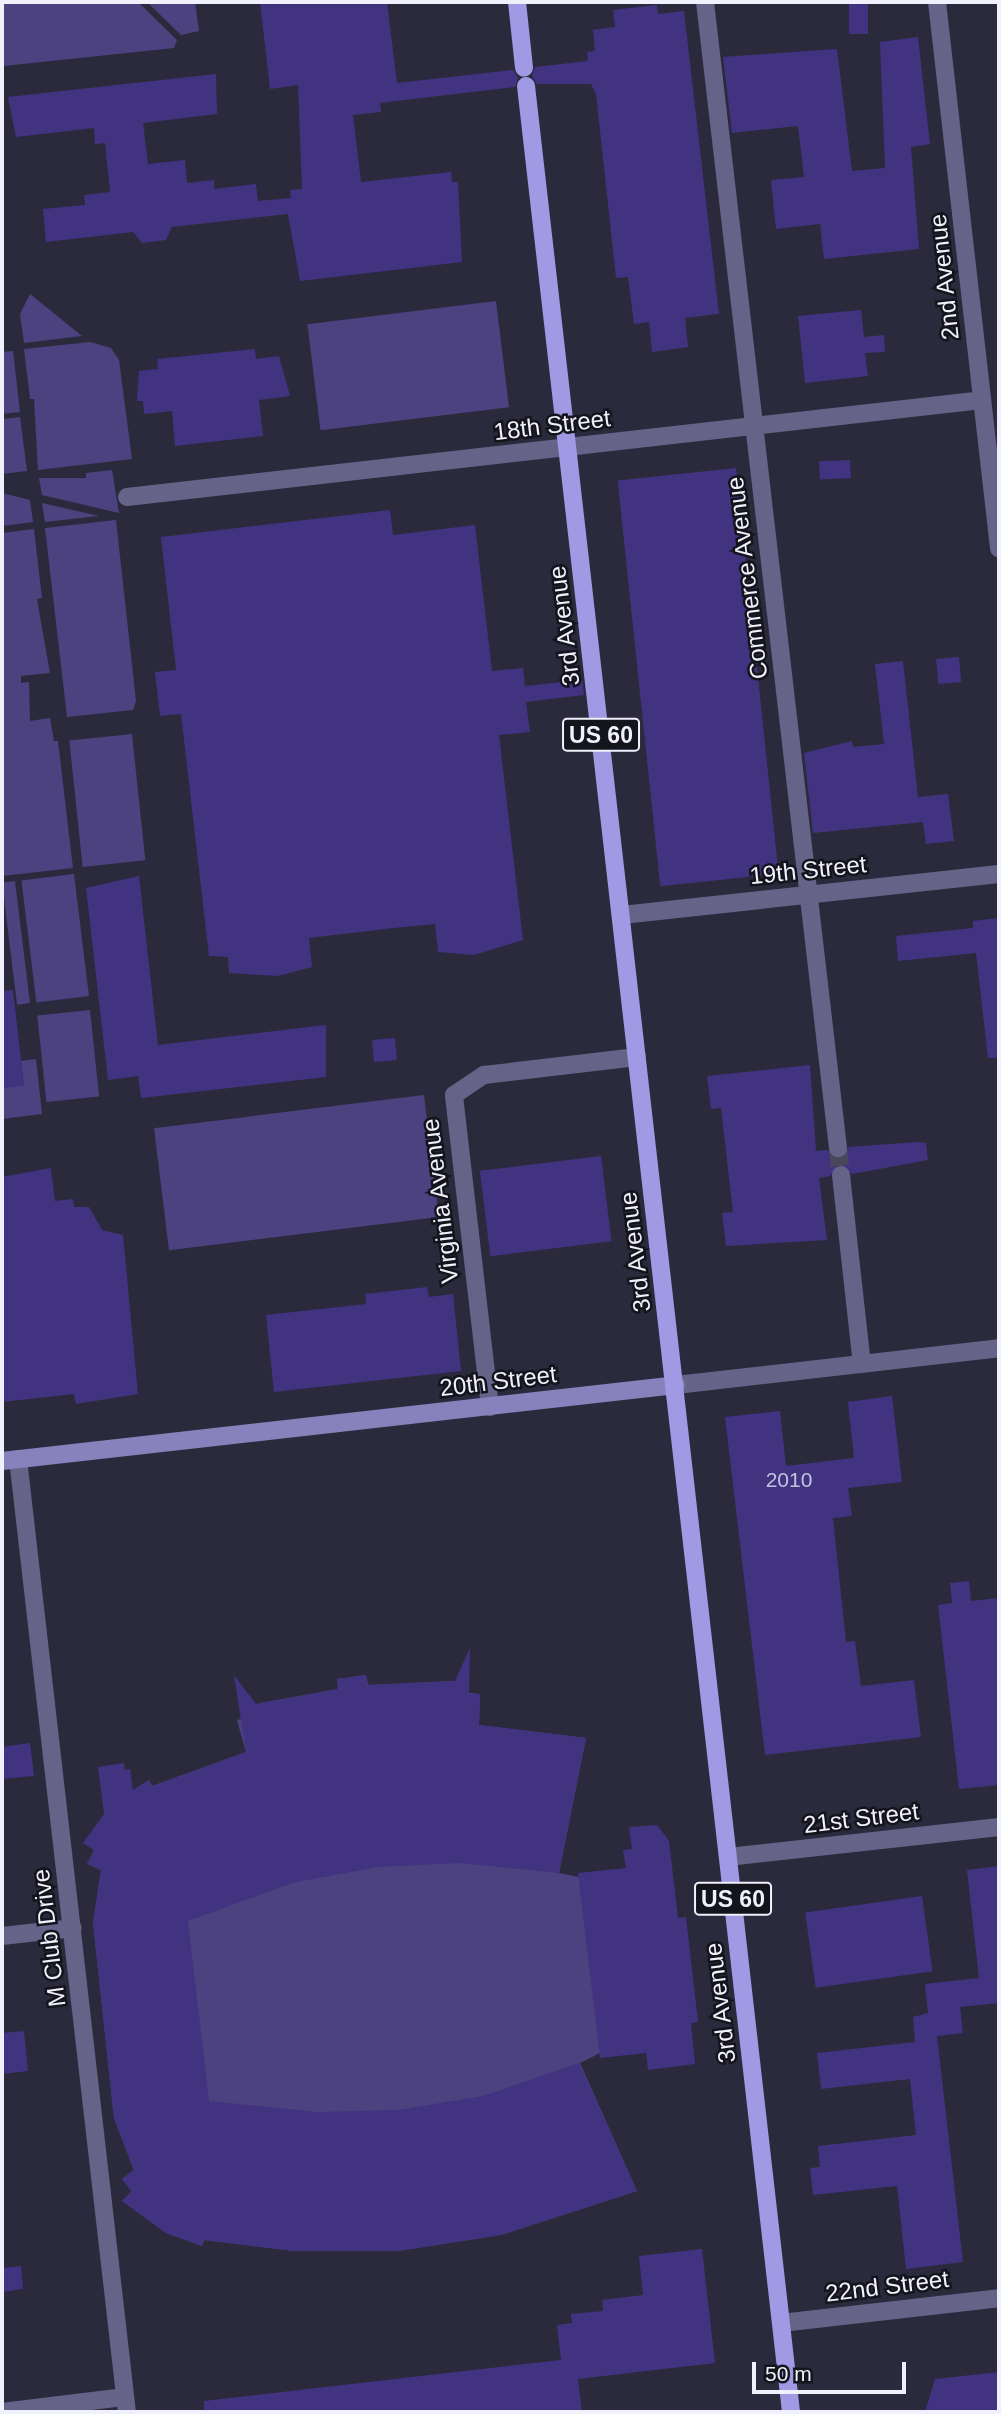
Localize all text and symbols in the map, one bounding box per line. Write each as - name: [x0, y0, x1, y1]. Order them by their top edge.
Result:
- street label: 2nd Avenue: [923, 212, 965, 342]
- street label: 18th Street: [492, 404, 612, 446]
- street label: Commerce Avenue: [720, 475, 774, 681]
- street label: 3rd Avenue: [542, 564, 586, 688]
- road number: US 60: [561, 716, 641, 754]
- street label: 19th Street: [748, 850, 868, 890]
- street label: Virginia Avenue: [416, 1116, 464, 1286]
- street label: 3rd Avenue: [613, 1190, 657, 1314]
- street label: 20th Street: [438, 1360, 558, 1402]
- house number: 2010: [766, 1467, 812, 1493]
- street label: 21st Street: [802, 1797, 920, 1839]
- street label: M Club Drive: [26, 1867, 72, 2009]
- road number: US 60: [693, 1880, 773, 1918]
- street label: 3rd Avenue: [698, 1941, 742, 2065]
- street label: 22nd Street: [824, 2264, 950, 2308]
- scale bar: [756, 2348, 910, 2392]
- text: 50 m: [765, 2362, 812, 2385]

